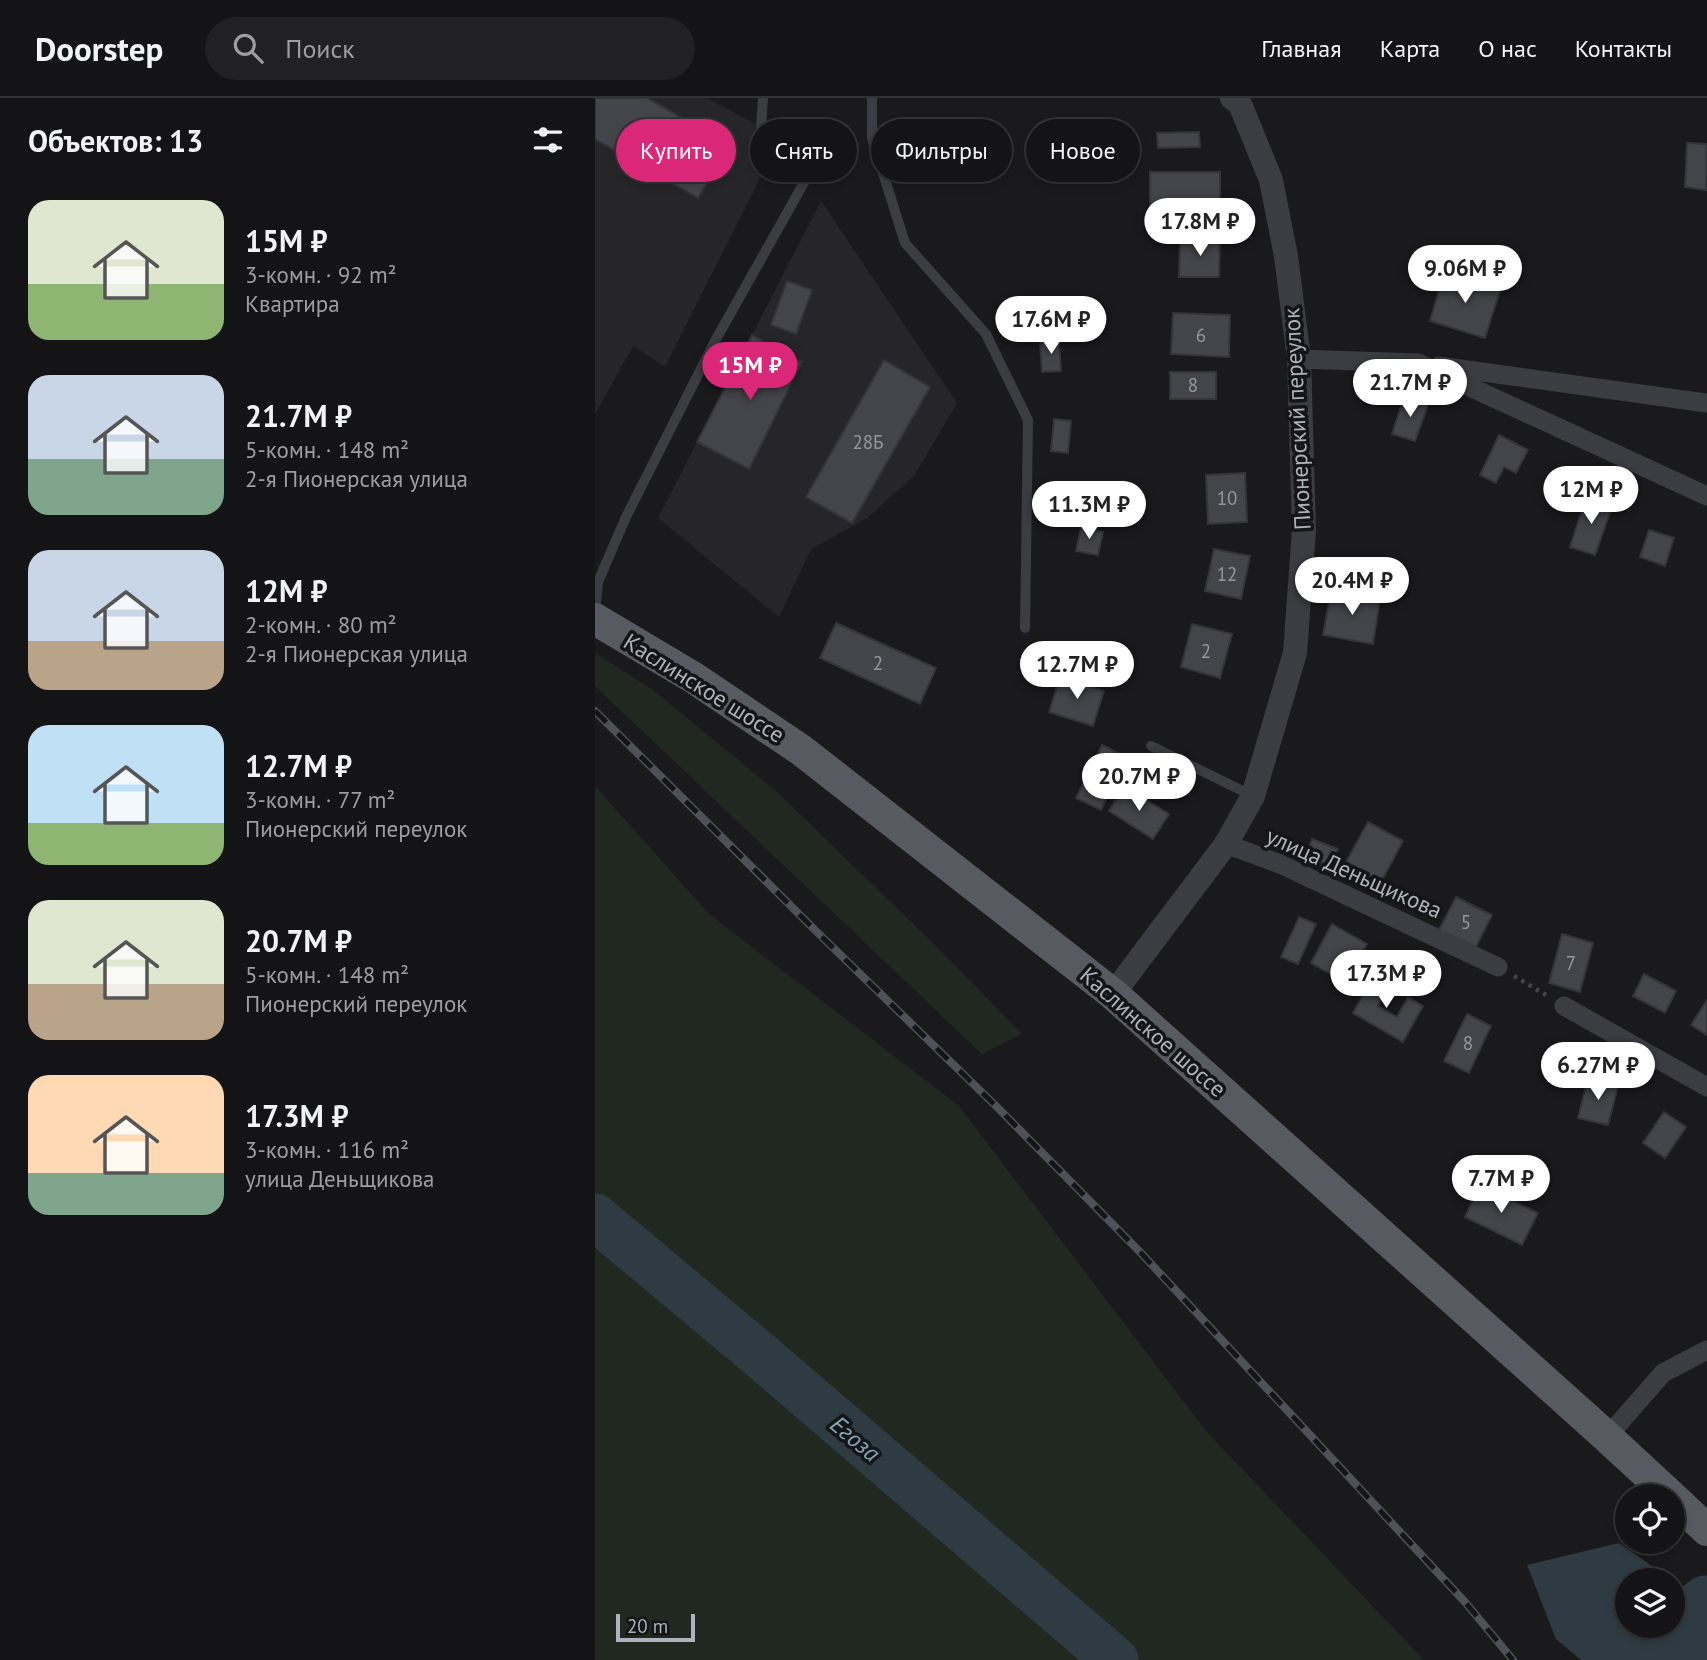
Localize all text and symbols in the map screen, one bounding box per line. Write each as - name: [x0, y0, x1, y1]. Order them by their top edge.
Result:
- search box: [205, 17, 695, 80]
- text: Doorstep: [35, 27, 163, 70]
- icon: search: [229, 29, 267, 67]
- text: Поиск: [285, 32, 355, 65]
- text: Главная: [1261, 33, 1342, 64]
- text: Карта: [1380, 33, 1440, 64]
- text: О нас: [1478, 33, 1537, 64]
- text: Контакты: [1575, 33, 1672, 64]
- chip: Купить: [616, 119, 736, 182]
- chip: Снять: [750, 119, 857, 182]
- chip: Фильтры: [871, 119, 1012, 182]
- chip: Новое: [1026, 119, 1140, 182]
- text: Объектов: 13: [28, 121, 203, 160]
- icon: filters: [529, 121, 567, 159]
- pin: 17.8M ₽: [1135, 198, 1265, 258]
- text: 17.8M ₽: [1160, 206, 1240, 235]
- text: 15M ₽: [245, 221, 328, 260]
- icon: home: [84, 228, 168, 312]
- pin: 9.06M ₽: [1400, 246, 1530, 305]
- text: 9.06M ₽: [1424, 253, 1506, 282]
- text: 3-комн. · 92 m²: [245, 260, 397, 289]
- text: Квартира: [245, 289, 340, 318]
- pin: 17.6M ₽: [986, 296, 1116, 356]
- text: 17.6M ₽: [1011, 304, 1091, 333]
- street label: Пионерский переулок: [1276, 307, 1317, 531]
- house number: 6: [1196, 323, 1206, 347]
- pin: 15M ₽: [701, 342, 799, 402]
- text: 15M ₽: [718, 350, 782, 379]
- pin: 21.7M ₽: [1345, 360, 1475, 419]
- text: 21.7M ₽: [1369, 367, 1451, 396]
- house number: 8: [1188, 373, 1198, 397]
- text: 21.7M ₽: [245, 396, 352, 435]
- icon: home: [84, 403, 168, 487]
- house number: 28Б: [852, 430, 884, 454]
- text: 5-комн. · 148 m²: [245, 435, 409, 464]
- text: 2-я Пионерская улица: [245, 464, 468, 493]
- pin: 12M ₽: [1542, 466, 1640, 526]
- text: 12M ₽: [1559, 474, 1623, 503]
- pin: 11.3M ₽: [1024, 482, 1154, 541]
- house number: 10: [1217, 486, 1237, 510]
- text: 11.3M ₽: [1048, 489, 1130, 518]
- pin: 20.4M ₽: [1287, 558, 1417, 617]
- house number: 12: [1217, 562, 1237, 586]
- text: 20.4M ₽: [1311, 565, 1393, 594]
- text: 12M ₽: [245, 571, 328, 610]
- icon: home: [84, 578, 168, 662]
- text: 2-комн. · 80 m²: [245, 610, 397, 639]
- street label: Каслинское шоссе: [618, 626, 790, 749]
- text: 2-я Пионерская улица: [245, 639, 468, 668]
- house number: 2: [1201, 639, 1211, 663]
- pin: 12.7M ₽: [1012, 642, 1142, 701]
- text: 12.7M ₽: [1036, 649, 1118, 678]
- house number: 2: [873, 651, 883, 675]
- text: 12.7M ₽: [245, 746, 352, 785]
- icon: home: [84, 753, 168, 837]
- pin: 20.7M ₽: [1074, 754, 1204, 813]
- text: 20.7M ₽: [1098, 761, 1180, 790]
- text: 3-комн. · 77 m²: [245, 785, 395, 814]
- text: Пионерский переулок: [245, 814, 467, 843]
- street label: улица Деньщикова: [1262, 821, 1447, 924]
- house number: 5: [1461, 910, 1471, 934]
- text: 20.7M ₽: [245, 921, 352, 960]
- icon: home: [84, 928, 168, 1012]
- pin: 17.3M ₽: [1321, 950, 1451, 1010]
- house number: 7: [1566, 951, 1576, 975]
- text: 17.3M ₽: [1346, 958, 1426, 987]
- text: 5-комн. · 148 m²: [245, 960, 409, 989]
- street label: Каслинское шоссе: [1074, 960, 1232, 1103]
- text: Пионерский переулок: [245, 989, 467, 1018]
- house number: 8: [1463, 1031, 1473, 1055]
- pin: 6.27M ₽: [1533, 1042, 1663, 1102]
- text: 6.27M ₽: [1557, 1050, 1639, 1079]
- text: 17.3M ₽: [245, 1096, 348, 1135]
- icon: home: [84, 1103, 168, 1187]
- text: 3-комн. · 116 m²: [245, 1135, 409, 1164]
- pin: 7.7M ₽: [1444, 1156, 1558, 1215]
- text: 7.7M ₽: [1468, 1163, 1534, 1192]
- text: улица Деньщикова: [245, 1164, 435, 1193]
- water label: Егоза: [824, 1409, 887, 1469]
- map controls: [1615, 1484, 1685, 1638]
- button: locate: [1615, 1484, 1685, 1554]
- button: layers: [1615, 1568, 1685, 1638]
- scale bar: [616, 1611, 695, 1643]
- text: 20 m: [627, 1614, 668, 1638]

